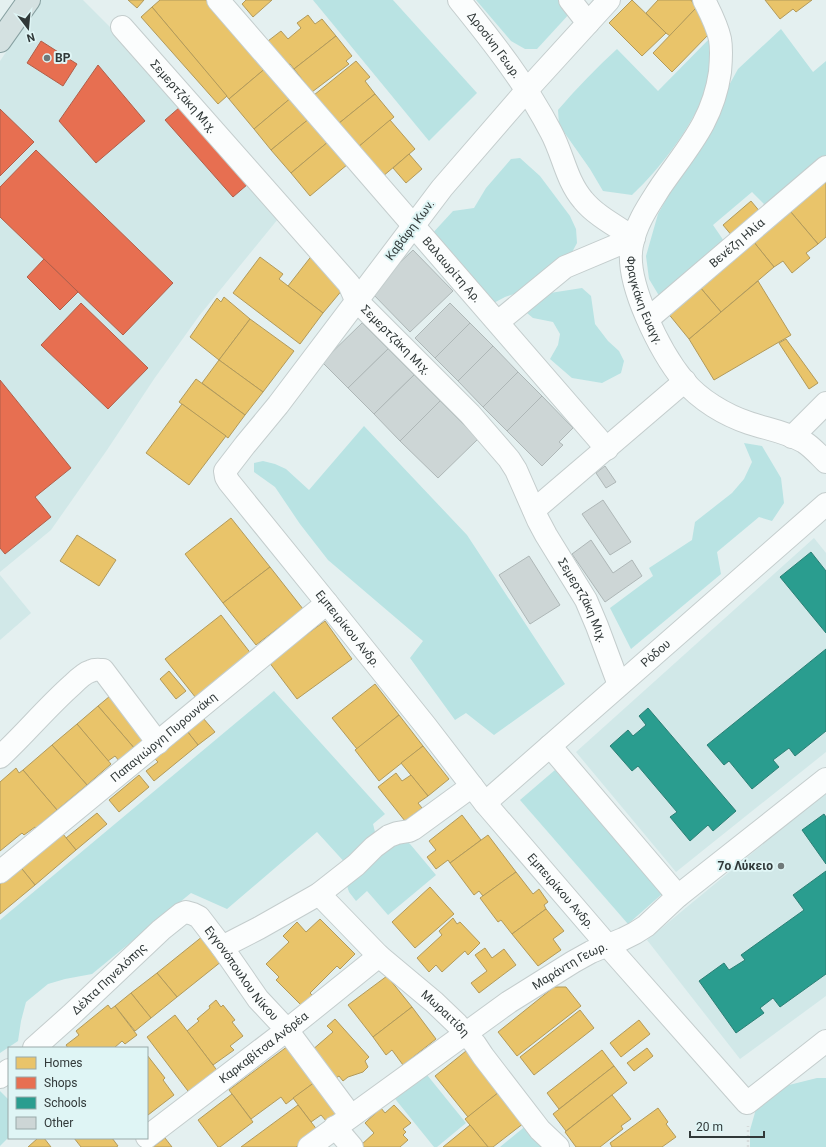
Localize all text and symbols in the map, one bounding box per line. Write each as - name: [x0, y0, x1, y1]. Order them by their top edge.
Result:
- north arrow: [8, 8, 48, 48]
- street label: Δροσίνη Γεωρ.: [464, 9, 524, 81]
- text: N: [25, 30, 36, 45]
- place label: BP: [55, 51, 71, 65]
- marker: BP: [42, 53, 52, 63]
- street label: Σεμερτζάκη Μιχ.: [148, 57, 220, 136]
- street label: Καβάφη Κων.: [383, 197, 437, 263]
- street label: Βενέζη Ηλία: [707, 215, 768, 270]
- street label: Βαλαωρίτη Αρ.: [420, 234, 484, 305]
- street label: Φραγκάκη Ευαγγ.: [624, 256, 666, 347]
- street label: Σεμερτζάκη Μιχ.: [358, 302, 434, 378]
- street label: Σεμερτζάκη Μιχ.: [555, 556, 610, 645]
- street label: Εμπειρίκου Ανδρ.: [313, 587, 383, 670]
- street label: Ρόδου: [638, 637, 673, 670]
- street label: Παπαγιώργη Πυρουνάκη: [108, 690, 220, 785]
- street label: Εμπειρίκου Ανδρ.: [525, 851, 597, 932]
- place label: 7o Λύκειο: [718, 859, 773, 873]
- marker: 7o Λύκειο: [776, 861, 786, 871]
- street label: Εγγονόπουλου Νίκου: [202, 924, 281, 1023]
- street label: Μαράντη Γεωρ.: [530, 939, 610, 993]
- street label: Δέλτα Πηνελόπης: [69, 940, 149, 1018]
- street label: Μωραιτίδη: [418, 987, 472, 1040]
- street label: Καρκαβίτσα Ανδρέα: [216, 1009, 311, 1086]
- legend: [8, 1047, 148, 1139]
- text: Homes: [44, 1056, 82, 1070]
- text: Shops: [44, 1076, 78, 1090]
- text: Schools: [44, 1096, 87, 1110]
- scale bar: [690, 1113, 764, 1139]
- text: Other: [44, 1116, 73, 1130]
- text: 20 m: [696, 1120, 723, 1134]

